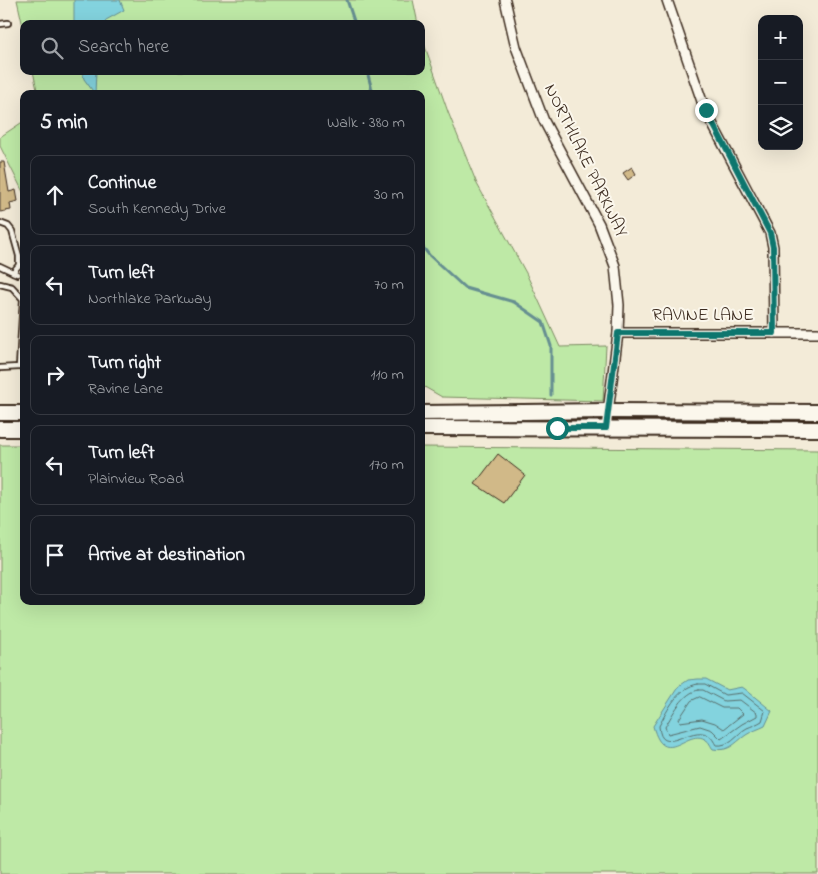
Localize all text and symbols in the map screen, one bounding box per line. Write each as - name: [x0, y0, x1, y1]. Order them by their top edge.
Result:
- map controls: [758, 15, 803, 150]
- button: +: [758, 15, 803, 60]
- search box: [20, 20, 425, 75]
- icon: search: [38, 34, 66, 62]
- text: Search here: [78, 34, 169, 61]
- button: −: [758, 60, 803, 105]
- street label: NORTHLAKE PARKWAY: [537, 80, 634, 243]
- route end: [695, 99, 718, 122]
- button: layers: [758, 105, 803, 150]
- text: 5 min: [40, 108, 88, 138]
- text: Walk · 380 m: [327, 111, 405, 135]
- text: Continue: [88, 170, 156, 197]
- icon: ahead: [41, 181, 69, 209]
- text: 30 m: [374, 183, 404, 207]
- text: South Kennedy Drive: [88, 197, 226, 221]
- text: Turn left: [88, 260, 155, 287]
- icon: left: [41, 271, 69, 299]
- text: 70 m: [374, 273, 404, 297]
- text: Northlake Parkway: [88, 287, 212, 311]
- street label: RAVINE LANE: [652, 303, 754, 329]
- text: Turn right: [88, 350, 161, 377]
- icon: right: [41, 361, 69, 389]
- text: 110 m: [370, 363, 404, 387]
- text: Ravine Lane: [88, 377, 163, 401]
- route start: [546, 417, 569, 440]
- text: Turn left: [88, 440, 155, 467]
- icon: left: [41, 451, 69, 479]
- text: 170 m: [369, 453, 404, 477]
- text: Plainview Road: [88, 467, 184, 491]
- icon: arrive: [41, 541, 69, 569]
- text: Arrive at destination: [88, 542, 245, 569]

